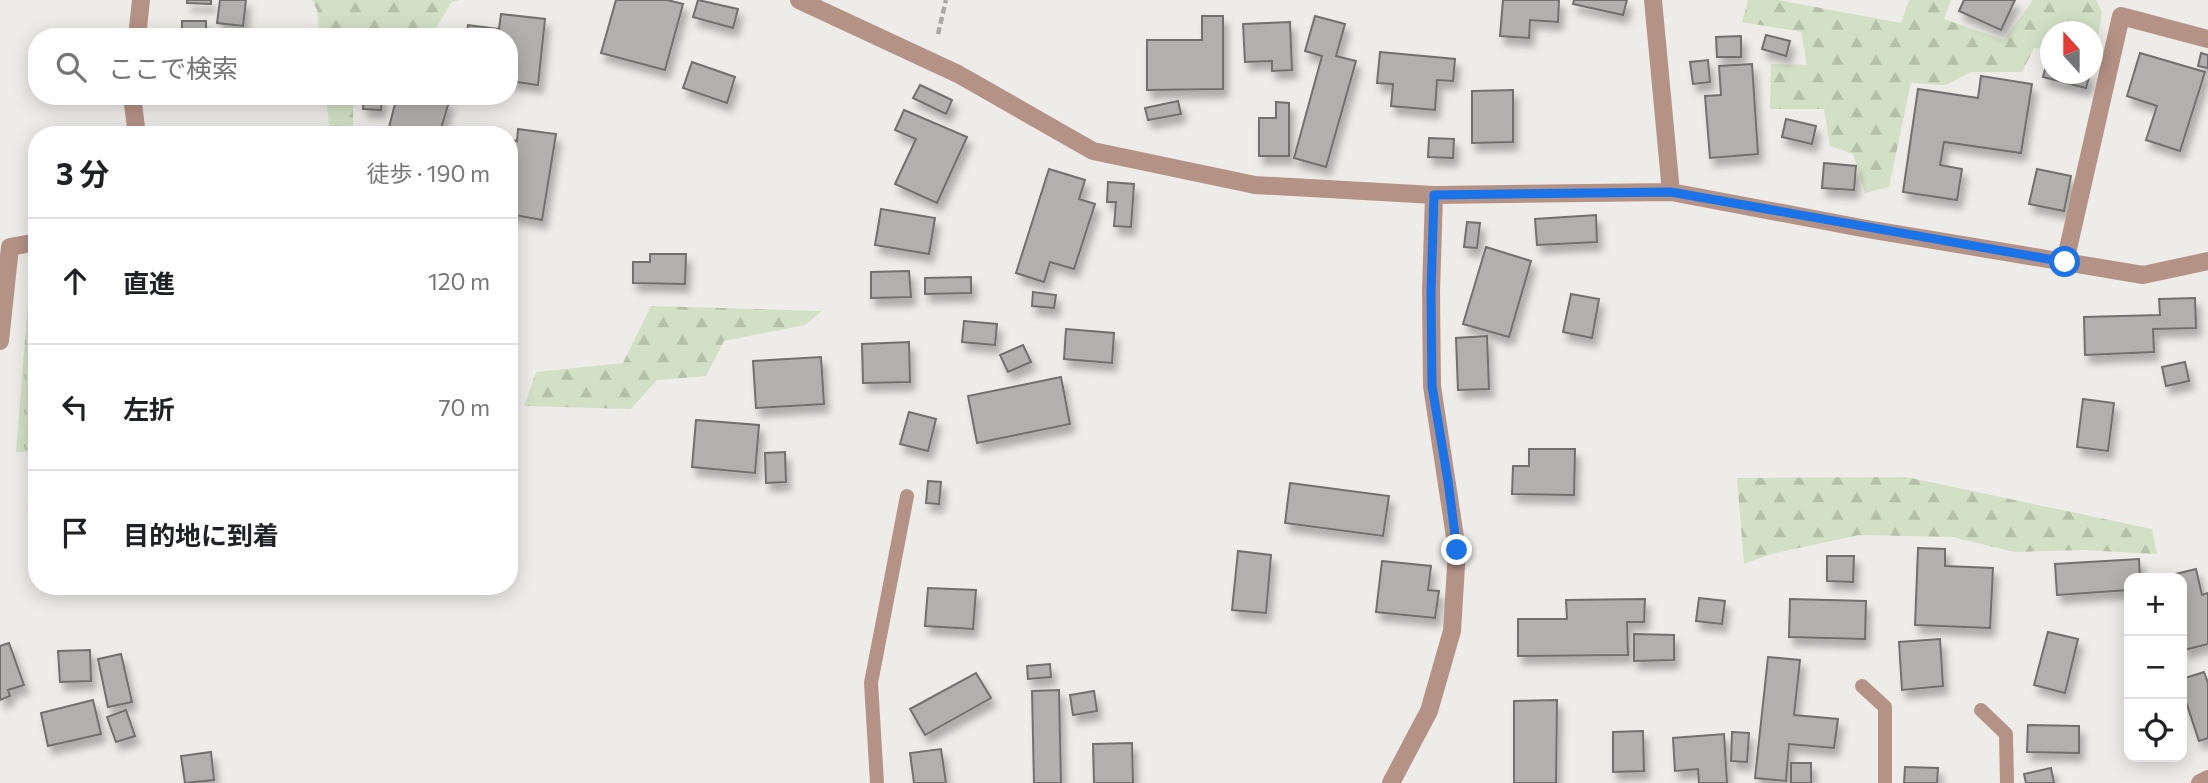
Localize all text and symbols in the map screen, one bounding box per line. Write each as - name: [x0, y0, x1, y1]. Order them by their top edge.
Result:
- north arrow: [2040, 21, 2103, 84]
- search box: [28, 28, 518, 105]
- icon: search: [52, 48, 90, 86]
- text: ここで検索: [108, 52, 238, 83]
- text: 3 分: [56, 154, 109, 191]
- text: 徒歩 · 190 m: [366, 159, 490, 187]
- route start: [2049, 246, 2080, 277]
- icon: ahead: [56, 262, 94, 300]
- text: 直進: [123, 267, 175, 298]
- text: 120 m: [428, 267, 490, 295]
- icon: left: [56, 388, 94, 426]
- text: 左折: [123, 393, 175, 424]
- text: 70 m: [438, 393, 490, 421]
- icon: arrive: [56, 514, 94, 552]
- text: 目的地に到着: [123, 519, 279, 550]
- route end: [1441, 534, 1472, 565]
- map controls: [2124, 573, 2187, 762]
- button: +: [2124, 573, 2187, 636]
- button: −: [2124, 636, 2187, 699]
- button: locate: [2124, 699, 2187, 762]

